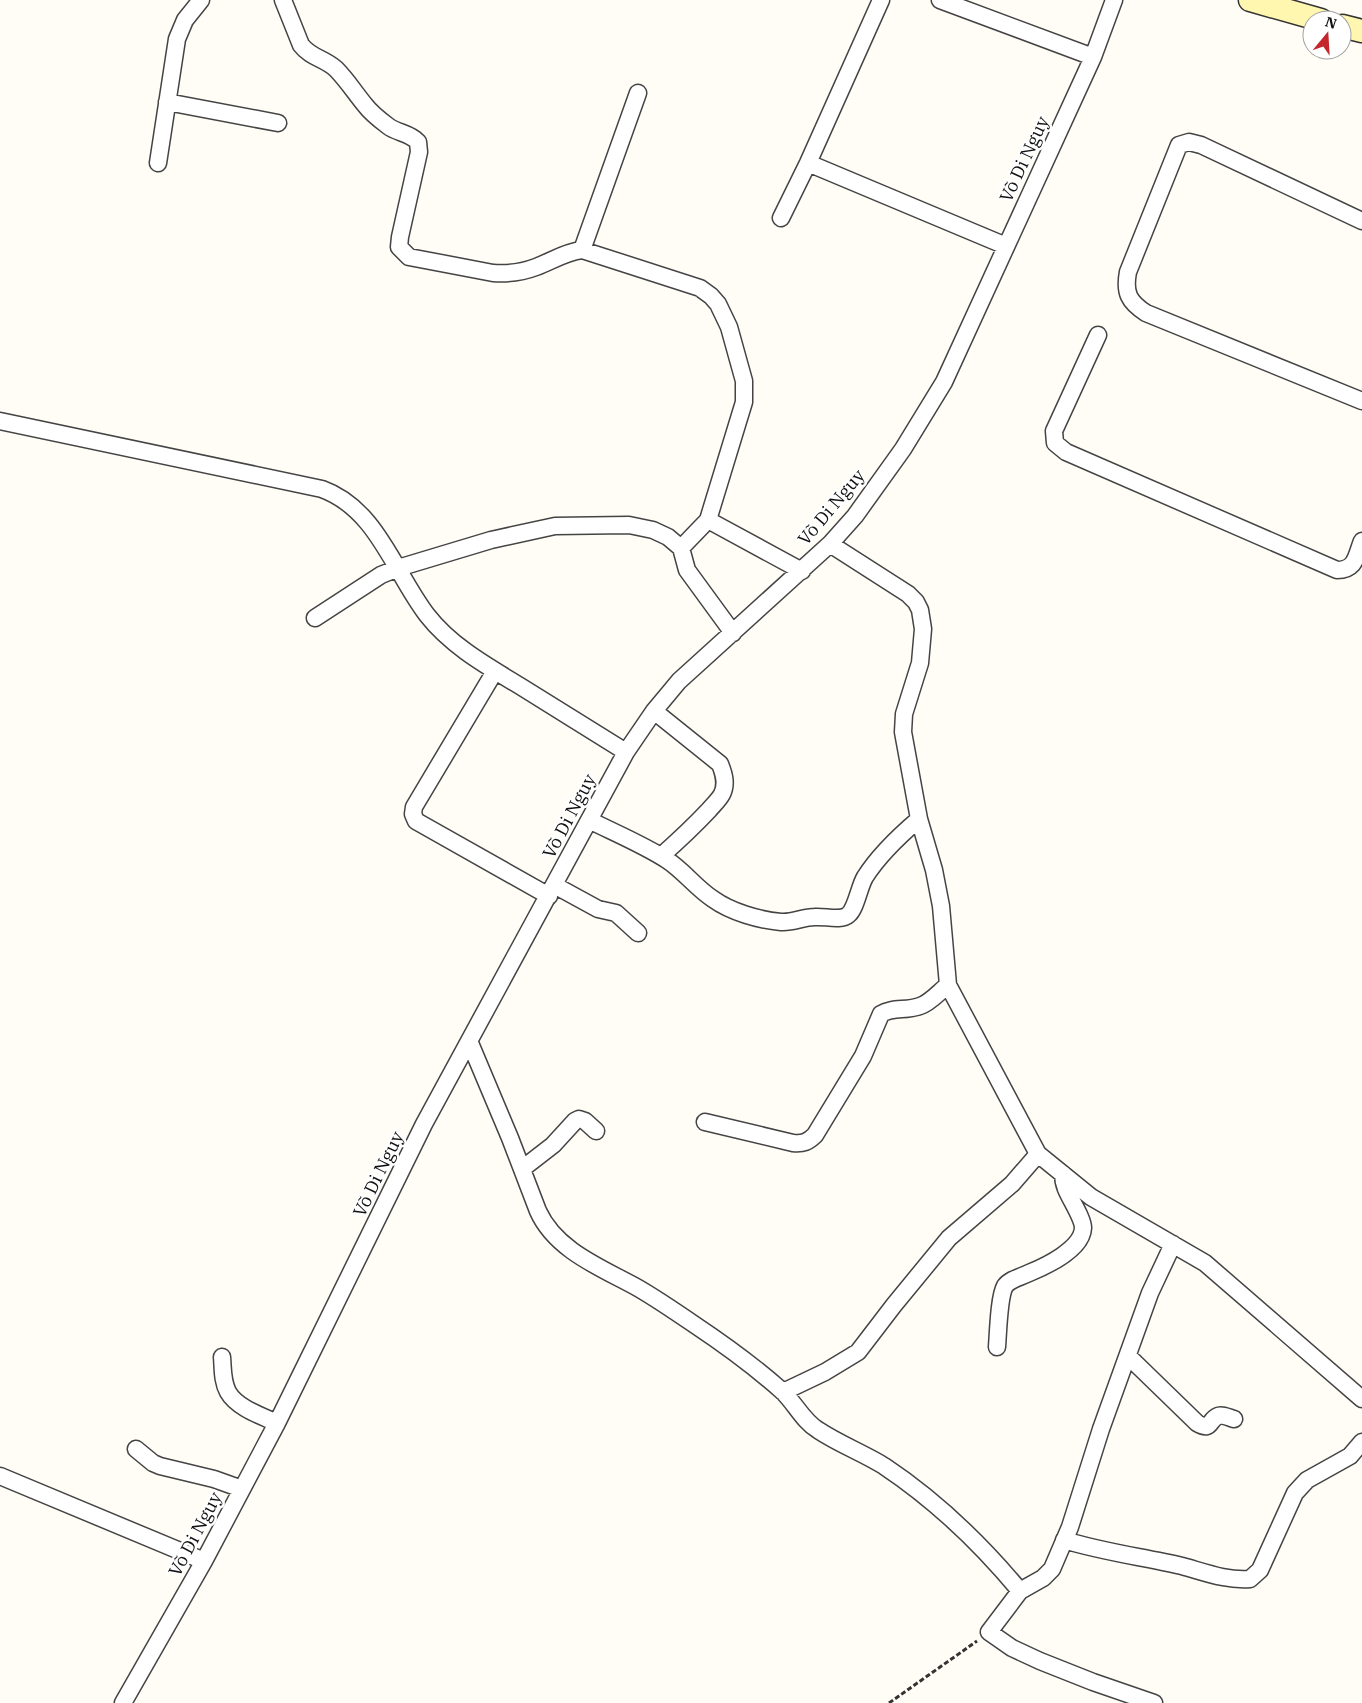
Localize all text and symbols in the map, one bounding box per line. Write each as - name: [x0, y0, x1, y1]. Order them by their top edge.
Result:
- north arrow: [1302, 10, 1352, 60]
- text: N: [1323, 12, 1339, 33]
- street label: Võ Di Nguy: [994, 112, 1054, 206]
- street label: Võ Di Nguy: [793, 464, 870, 550]
- street label: Võ Di Nguy: [537, 770, 601, 862]
- street label: Võ Di Nguy: [347, 1127, 409, 1220]
- street label: Võ Di Nguy: [163, 1488, 227, 1580]

